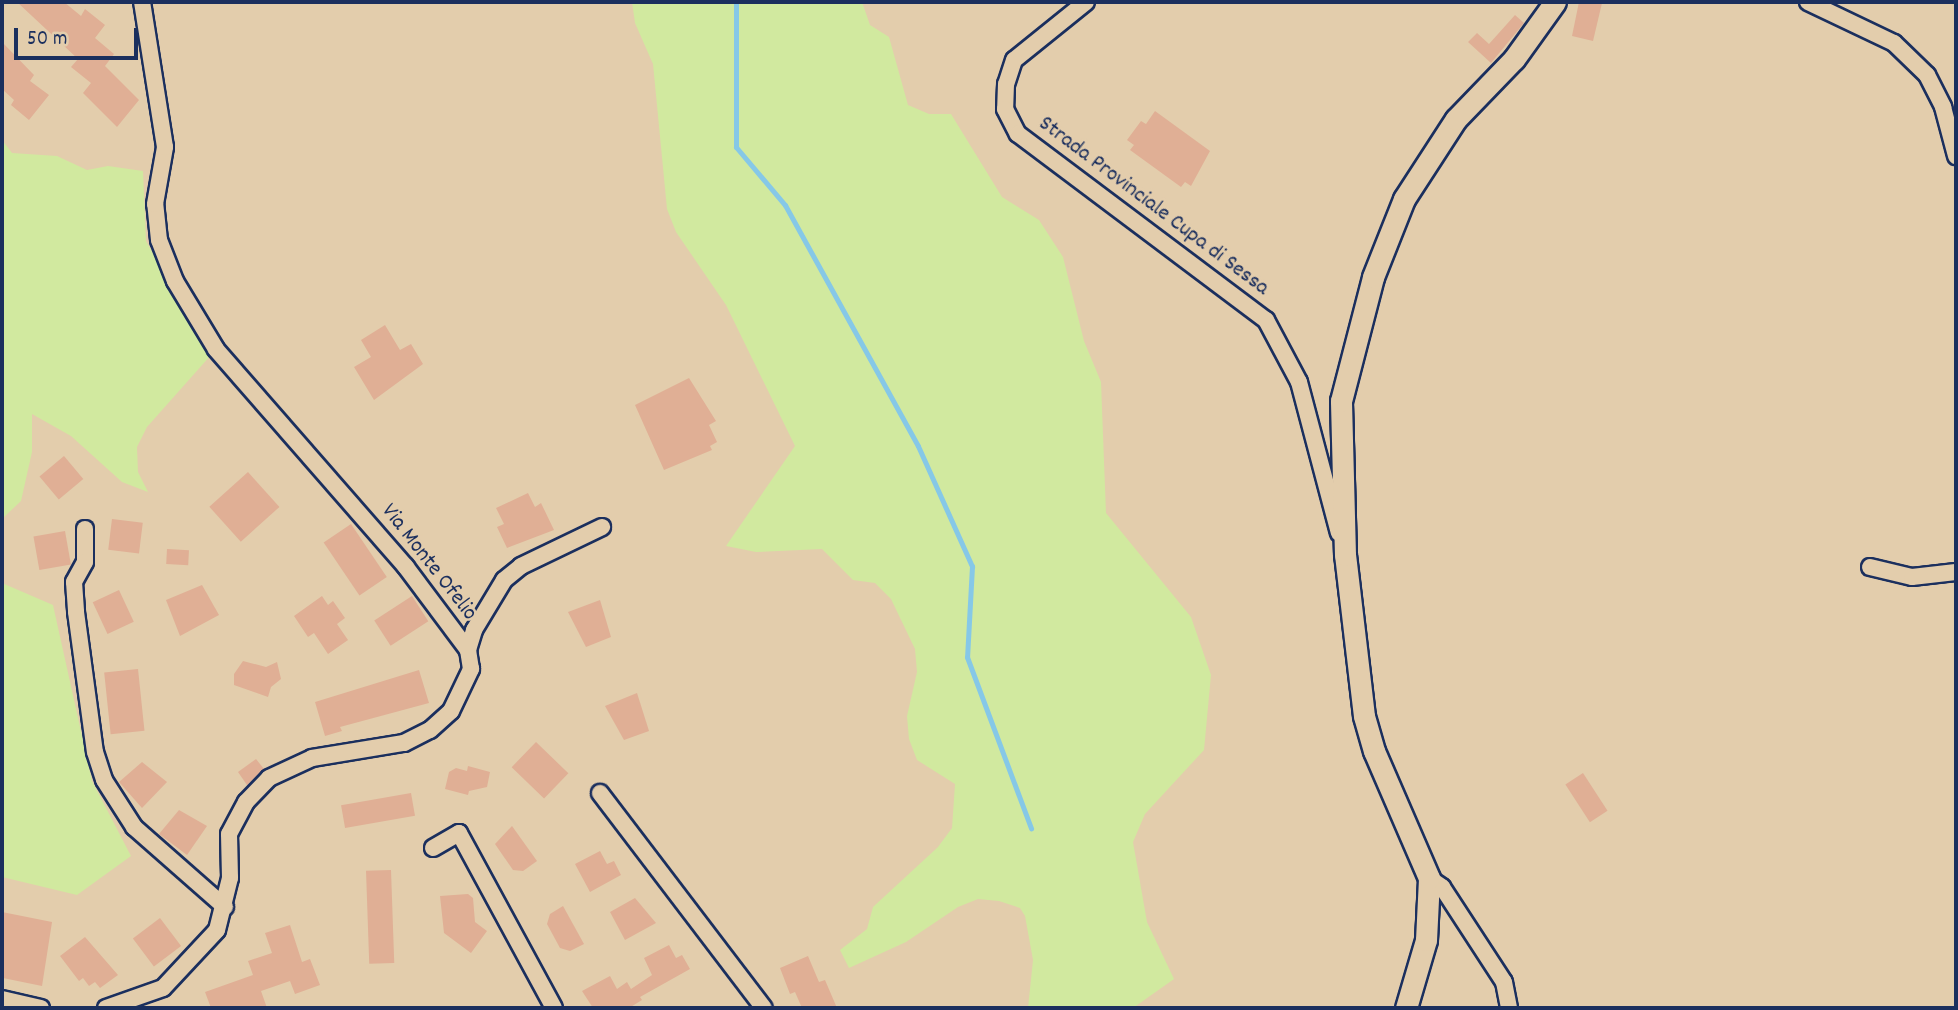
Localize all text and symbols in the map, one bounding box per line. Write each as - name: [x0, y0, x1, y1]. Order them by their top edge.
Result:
- scale bar: [18, 14, 142, 58]
- text: 50 m: [27, 25, 67, 55]
- street label: Strada Provinciale Cupa di Sessa: [1032, 111, 1274, 303]
- street label: Via Monte Ofelio: [374, 499, 482, 627]

